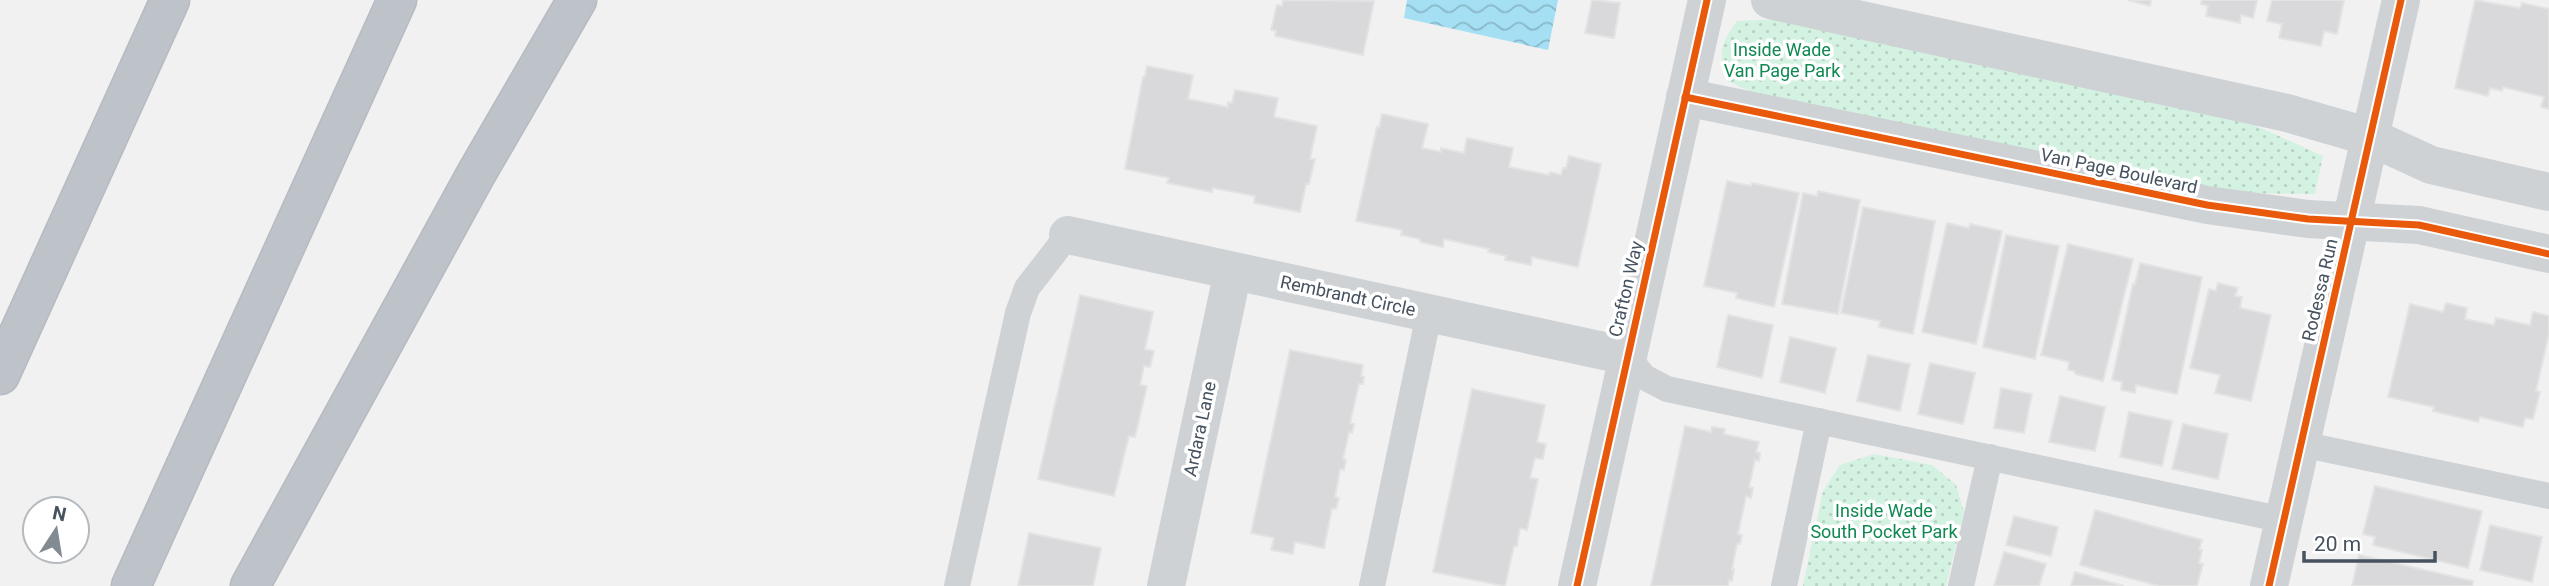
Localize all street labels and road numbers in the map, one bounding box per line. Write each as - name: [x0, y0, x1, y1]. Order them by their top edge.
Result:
- street label: Van Page Boulevard: [2039, 144, 2200, 197]
- street label: Rodessa Run: [2297, 236, 2342, 343]
- street label: Crafton Way: [1604, 238, 1647, 339]
- street label: Rembrandt Circle: [1278, 271, 1418, 320]
- street label: Ardara Lane: [1179, 379, 1220, 478]

